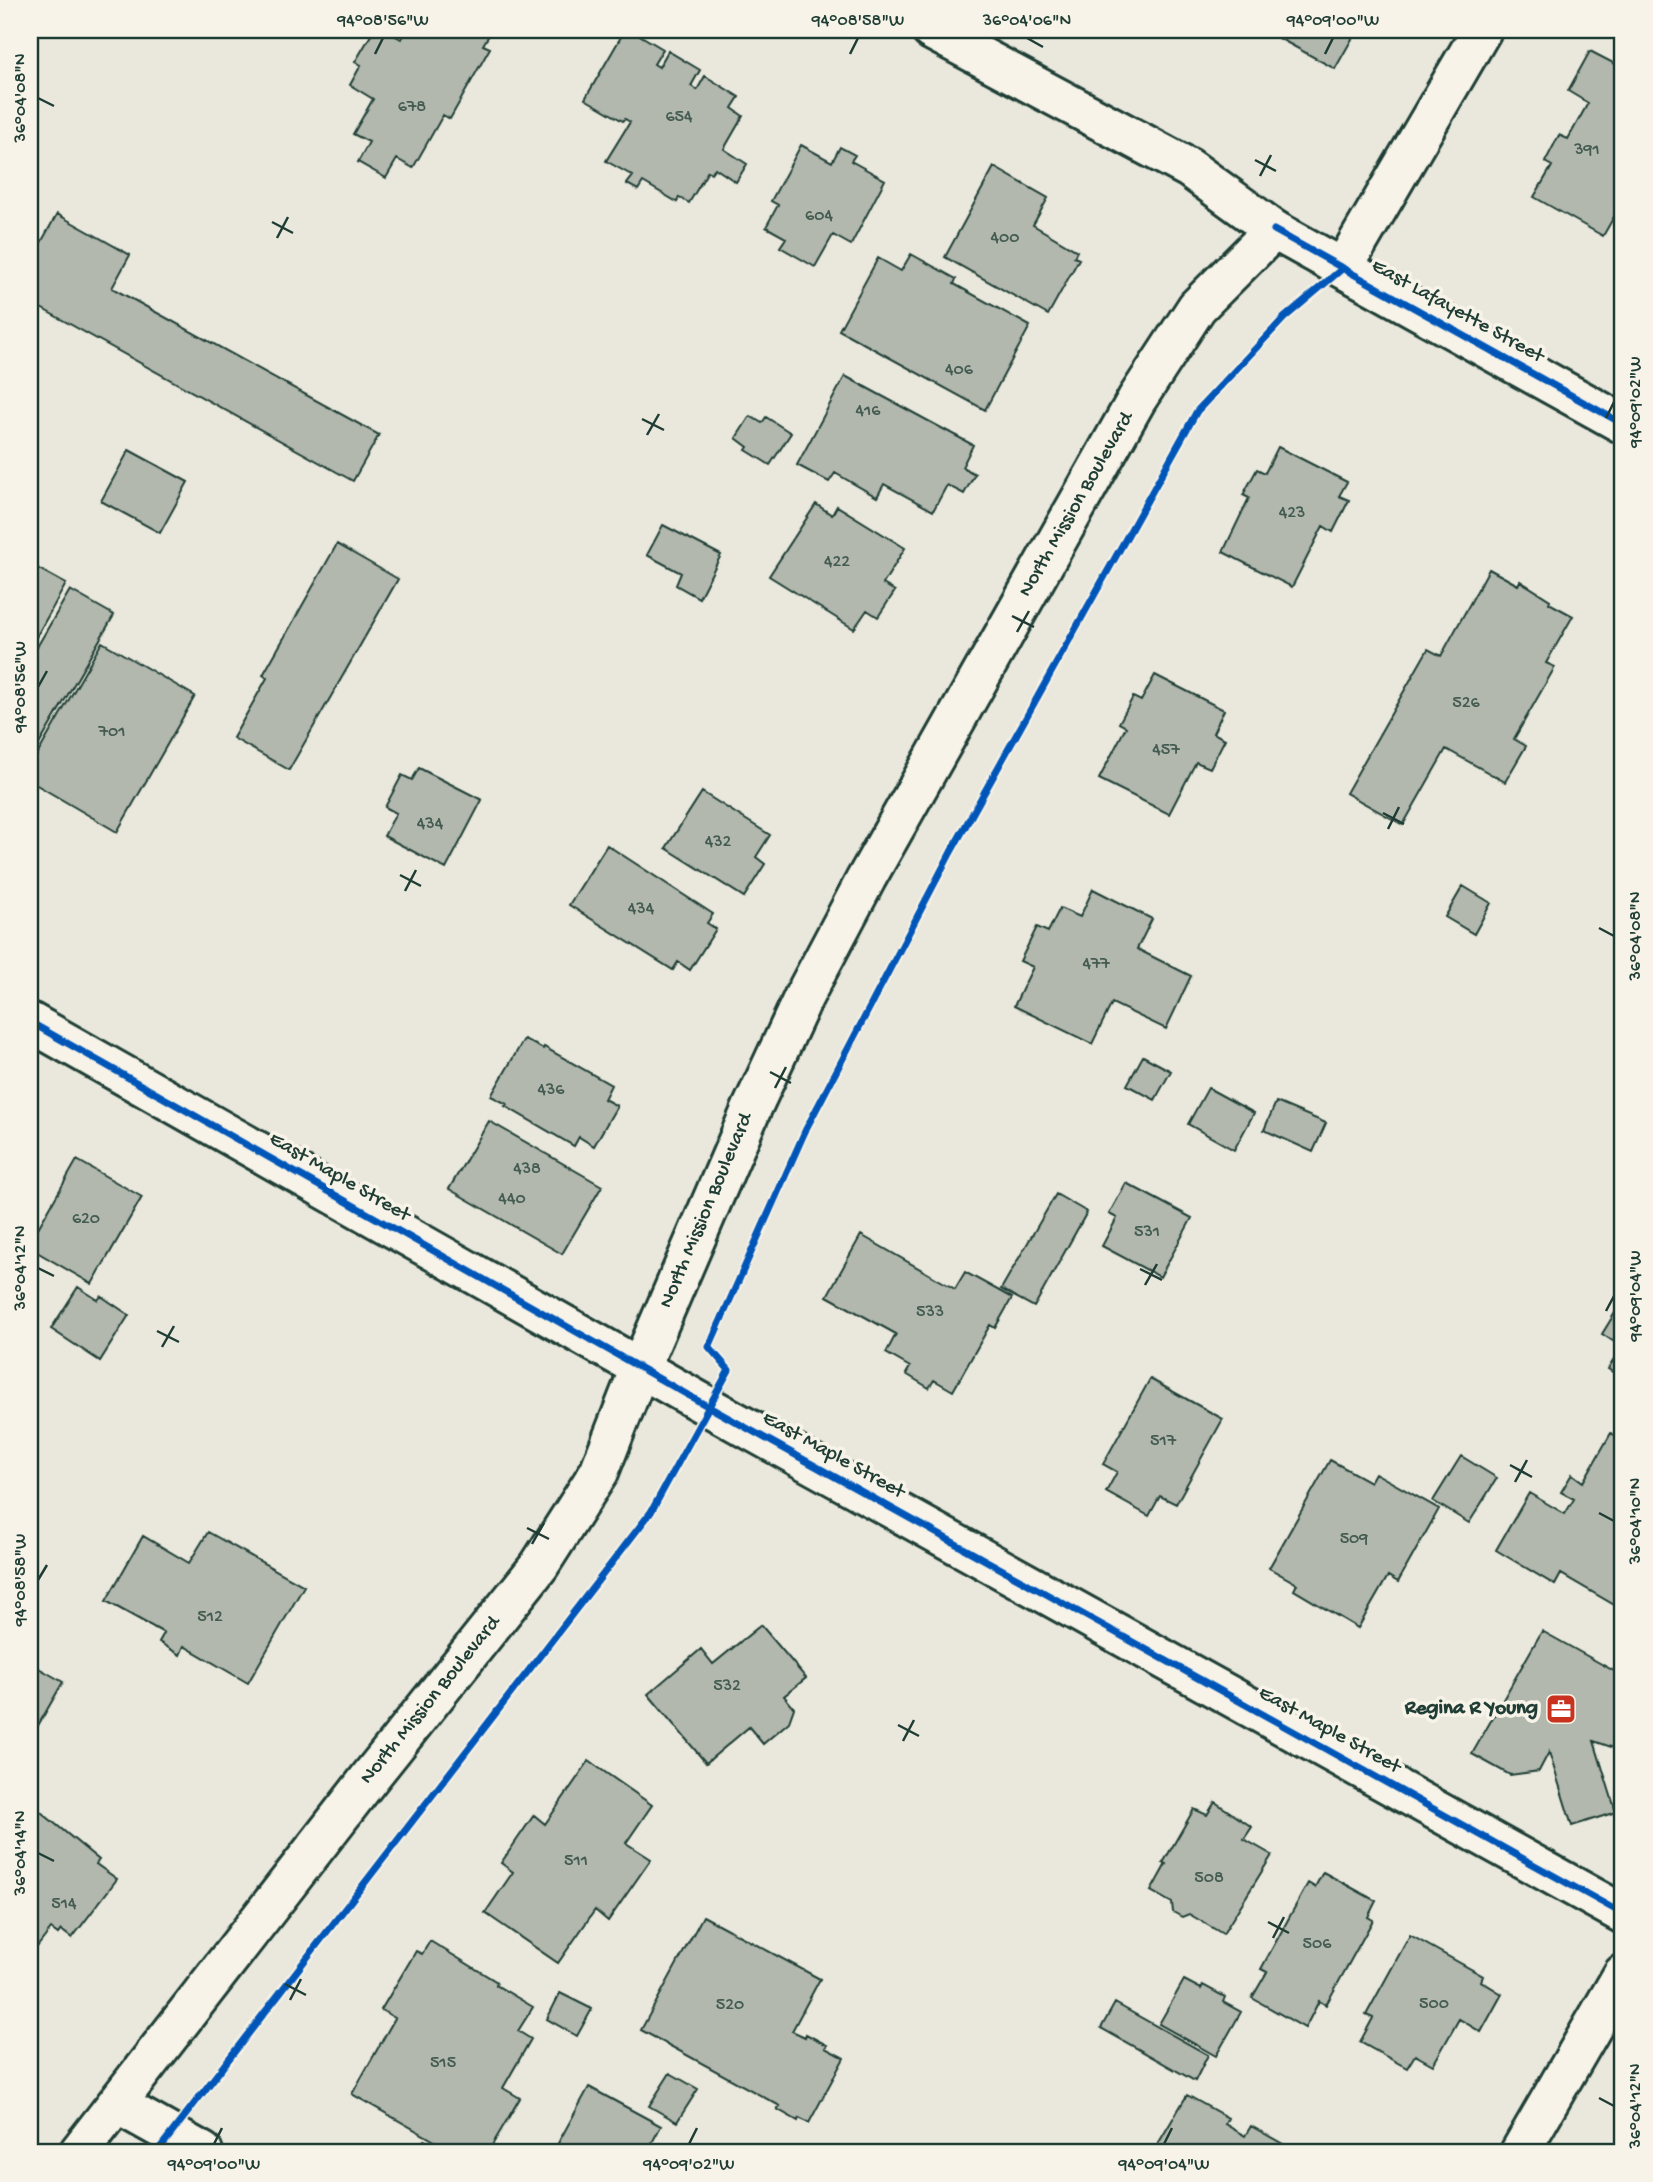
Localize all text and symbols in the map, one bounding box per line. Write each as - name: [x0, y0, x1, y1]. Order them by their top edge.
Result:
- text: 94°08'56"W: [336, 11, 429, 32]
- text: 94°08'58"W: [811, 11, 904, 32]
- text: 36°04'06"N: [982, 11, 1071, 32]
- text: 94°09'00"W: [1286, 11, 1379, 32]
- text: 36°04'08"N: [11, 53, 32, 144]
- house number: 678: [398, 97, 426, 118]
- house number: 654: [665, 107, 693, 128]
- house number: 391: [1573, 140, 1600, 161]
- house number: 604: [805, 206, 833, 227]
- house number: 400: [991, 228, 1019, 249]
- street label: East Lafayette Street: [1366, 254, 1550, 371]
- text: 94°09'02"W: [1626, 356, 1647, 449]
- house number: 406: [945, 360, 974, 381]
- house number: 416: [856, 401, 881, 422]
- street label: North Mission Boulevard: [1014, 407, 1141, 602]
- house number: 423: [1279, 503, 1305, 524]
- house number: 422: [824, 552, 850, 573]
- text: 94°08'56"W: [11, 641, 32, 734]
- house number: 526: [1452, 693, 1481, 714]
- house number: 701: [98, 722, 125, 743]
- house number: 457: [1152, 740, 1180, 761]
- house number: 434: [417, 814, 444, 835]
- house number: 432: [705, 832, 732, 853]
- text: 36°04'08"N: [1626, 891, 1647, 982]
- house number: 434: [628, 899, 655, 920]
- house number: 477: [1082, 954, 1110, 975]
- house number: 436: [538, 1080, 565, 1101]
- street label: North Mission Boulevard: [655, 1108, 760, 1312]
- street label: East Maple Street: [264, 1127, 416, 1230]
- house number: 438: [513, 1159, 541, 1180]
- house number: 440: [498, 1189, 526, 1210]
- house number: 620: [72, 1209, 100, 1230]
- house number: 531: [1134, 1222, 1160, 1243]
- text: 36°04'12"N: [11, 1225, 32, 1312]
- text: 94°09'04"W: [1626, 1251, 1647, 1342]
- house number: 533: [916, 1302, 944, 1323]
- street label: East Maple Street: [757, 1407, 911, 1507]
- house number: 517: [1150, 1431, 1177, 1452]
- text: 36°04'10"N: [1626, 1478, 1647, 1565]
- house number: 509: [1340, 1529, 1368, 1550]
- text: 94°08'58"W: [11, 1534, 32, 1627]
- house number: 512: [197, 1607, 223, 1628]
- street label: North Mission Boulevard: [355, 1610, 508, 1790]
- house number: 532: [713, 1676, 741, 1697]
- street label: East Maple Street: [1253, 1682, 1407, 1782]
- office icon: Regina R Young: [1544, 1692, 1578, 1726]
- place label: Regina R Young: [1404, 1697, 1538, 1722]
- text: 36°04'14"N: [11, 1811, 32, 1896]
- house number: 511: [564, 1851, 588, 1872]
- house number: 508: [1194, 1868, 1224, 1889]
- house number: 514: [51, 1894, 77, 1915]
- house number: 506: [1303, 1934, 1332, 1955]
- house number: 500: [1419, 1994, 1449, 2015]
- house number: 520: [716, 1995, 744, 2016]
- house number: 515: [430, 2053, 456, 2074]
- text: 36°04'12"N: [1626, 2063, 1647, 2150]
- text: 94°09'00"W: [167, 2155, 260, 2176]
- text: 94°09'02"W: [642, 2155, 735, 2176]
- text: 94°09'04"W: [1118, 2155, 1209, 2176]

